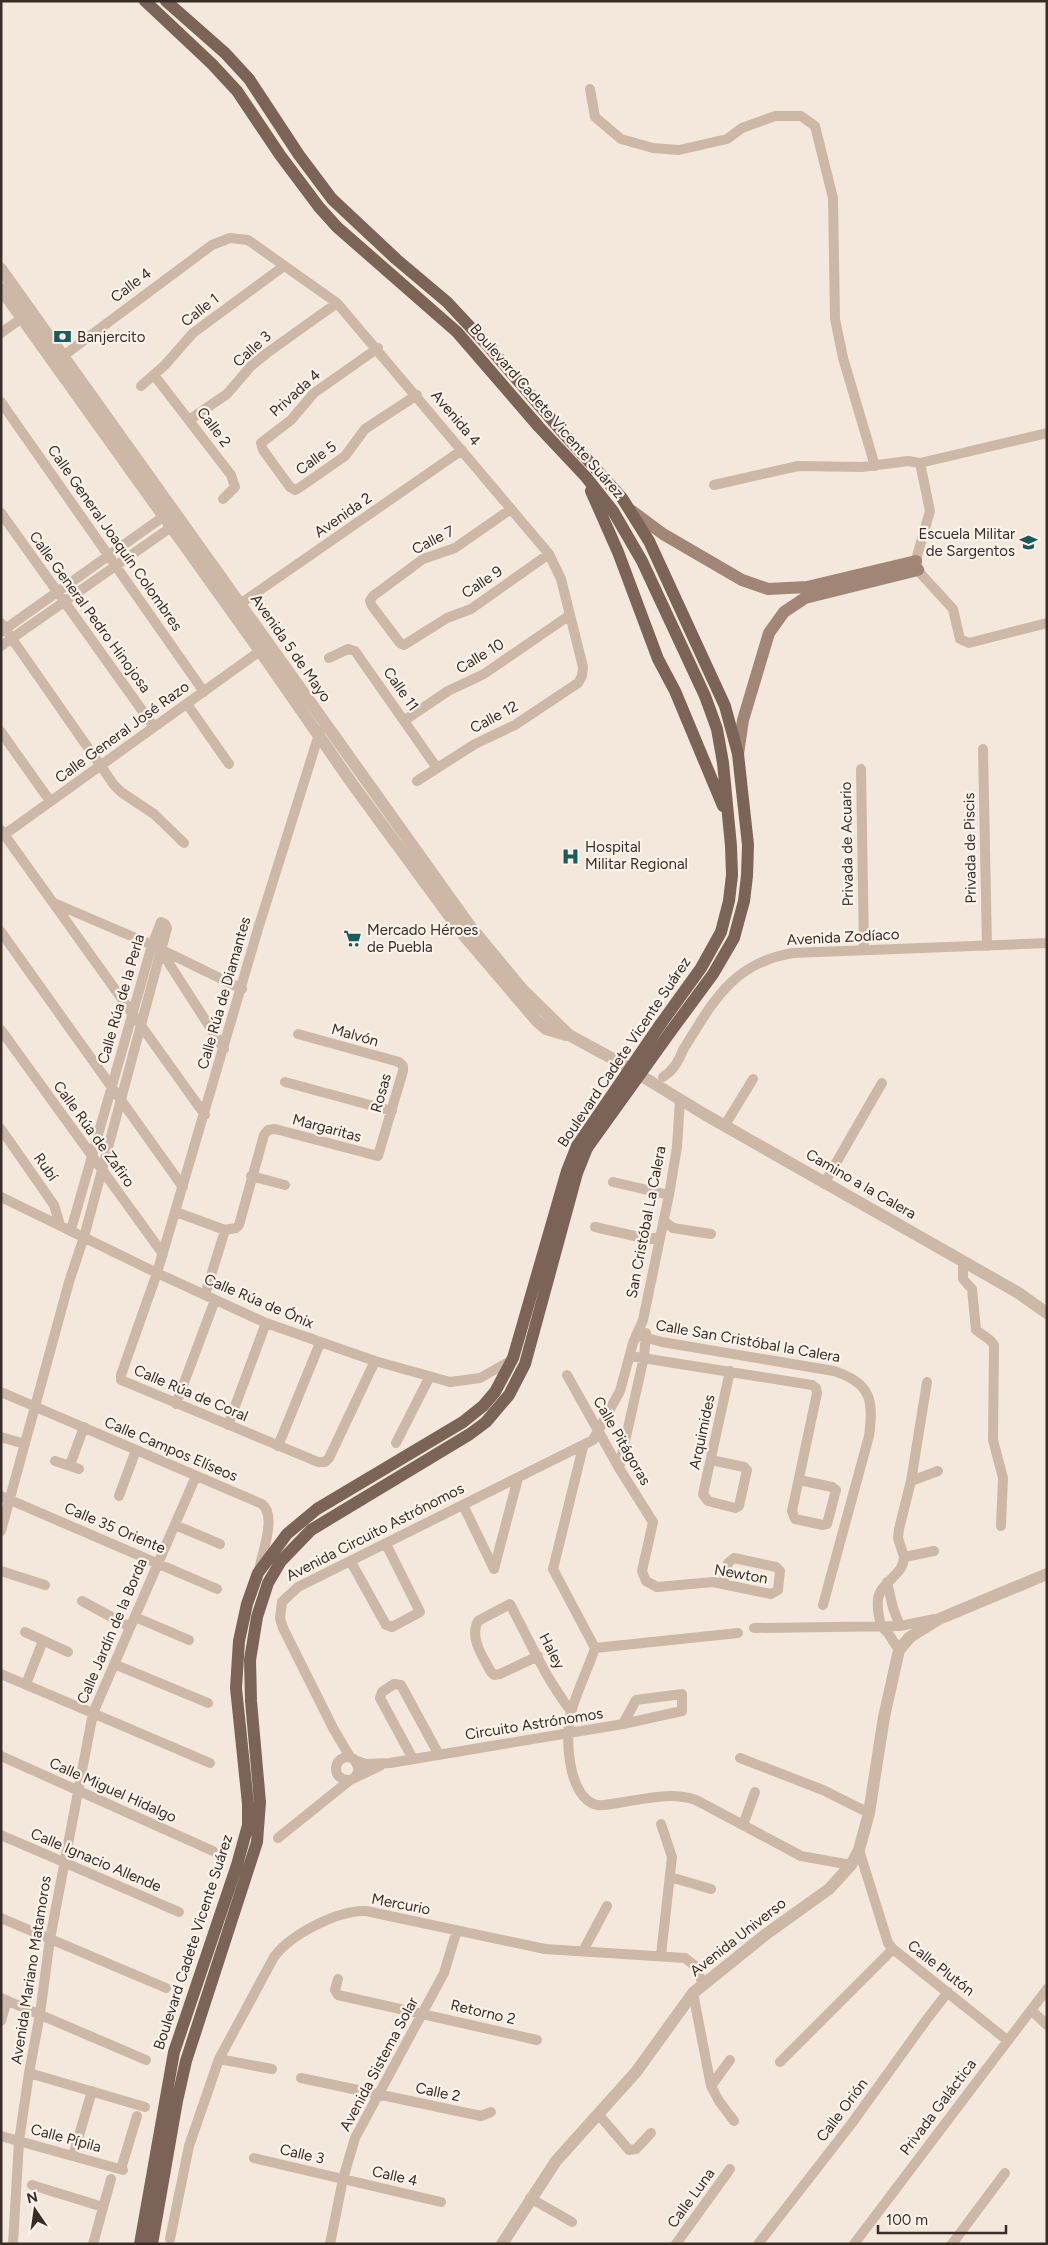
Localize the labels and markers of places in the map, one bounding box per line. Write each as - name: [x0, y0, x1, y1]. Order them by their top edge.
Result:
- bank icon: Banjercito: [53, 327, 73, 347]
- place label: Banjercito: [77, 328, 146, 346]
- place label: Escuela Militar de Sargentos: [918, 525, 1015, 560]
- school or university icon: Escuela Militar de Sargentos: [1019, 533, 1039, 553]
- place label: Hospital Militar Regional: [585, 838, 688, 873]
- hospital icon: Hospital Militar Regional: [561, 846, 581, 866]
- place label: Mercado Héroes de Puebla: [367, 921, 478, 956]
- supermarket icon: Mercado Héroes de Puebla: [343, 929, 363, 949]

